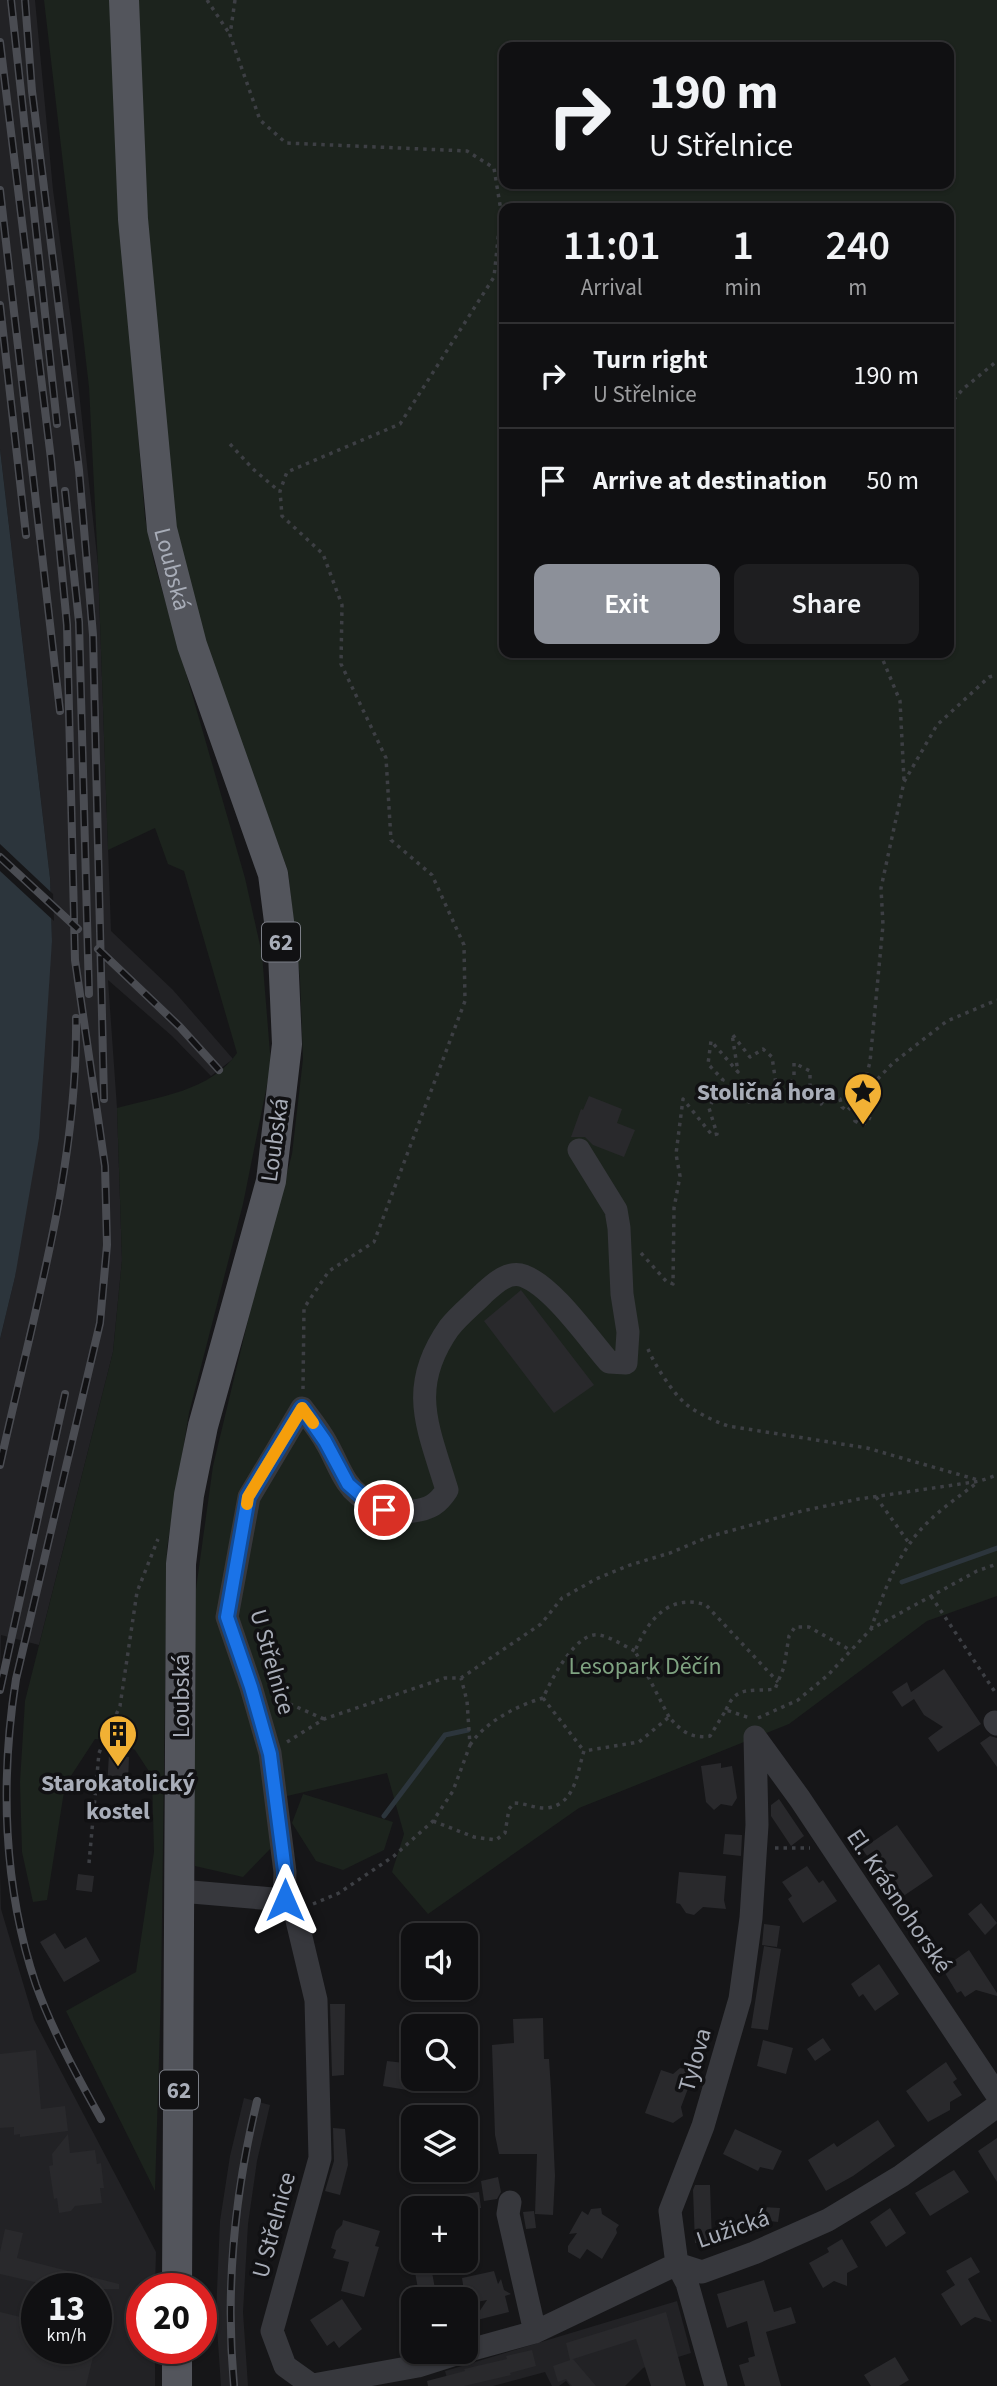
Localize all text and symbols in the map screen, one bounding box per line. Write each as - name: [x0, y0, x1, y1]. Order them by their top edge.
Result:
- text: 190 m: [649, 58, 778, 128]
- icon: right: [534, 70, 625, 161]
- text: U Střelnice: [649, 123, 793, 169]
- text: 11:01: [563, 216, 661, 276]
- text: 1: [732, 216, 754, 276]
- text: 240: [826, 216, 890, 276]
- text: Arrival: [581, 271, 643, 304]
- text: min: [724, 271, 762, 304]
- text: m: [848, 271, 867, 304]
- text: Turn right: [593, 341, 708, 378]
- icon: right: [534, 357, 572, 395]
- text: 190 m: [853, 357, 919, 394]
- text: U Střelnice: [593, 378, 697, 411]
- icon: arrive: [534, 462, 572, 500]
- text: Arrive at destination: [593, 462, 827, 499]
- text: 50 m: [866, 462, 919, 499]
- street label: Loubská: [145, 524, 200, 614]
- button: Exit: [534, 564, 720, 644]
- button: Share: [734, 564, 919, 644]
- road number: 62: [262, 923, 300, 962]
- place icon: Stoličná hora: [842, 1071, 884, 1126]
- place label: Stoličná hora: [697, 1075, 836, 1110]
- street label: Loubská: [252, 1096, 298, 1184]
- pin: [354, 1480, 414, 1540]
- icon: arrive: [365, 1491, 403, 1529]
- street label: U Střelnice: [240, 1605, 304, 1719]
- park label: Lesopark Děčín: [568, 1649, 722, 1684]
- street label: Loubská: [164, 1654, 199, 1738]
- building icon: Starokatolický kostel: [97, 1713, 139, 1768]
- place label: Starokatolický kostel: [41, 1766, 196, 1829]
- street label: El. Krásnohorské: [838, 1822, 960, 1980]
- position arrow: [248, 1863, 322, 1937]
- map controls: [401, 1923, 478, 2364]
- button: sound: [401, 1923, 478, 2000]
- button: search: [401, 2014, 478, 2091]
- street label: Tylova: [669, 2024, 721, 2096]
- road number: 62: [160, 2070, 198, 2110]
- button: layers: [401, 2105, 478, 2182]
- street label: U Střelnice: [243, 2168, 305, 2282]
- button: +: [401, 2196, 478, 2273]
- street label: Lužická: [692, 2200, 774, 2258]
- speed limit sign: 20: [126, 2273, 217, 2364]
- text: 13: [48, 2284, 85, 2334]
- button: −: [401, 2287, 478, 2364]
- text: km/h: [47, 2323, 86, 2348]

